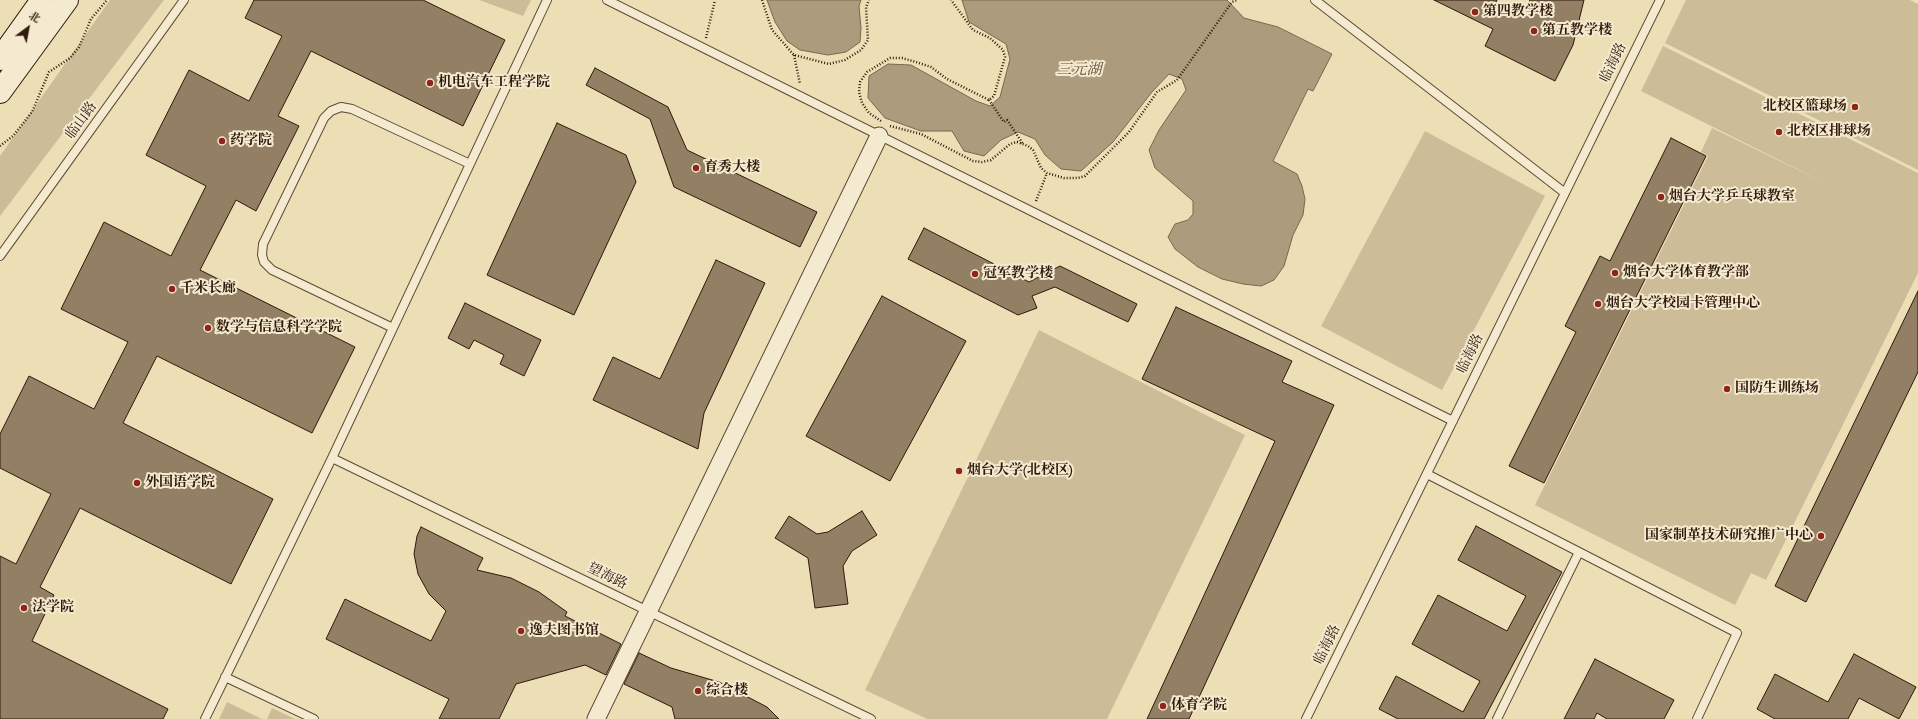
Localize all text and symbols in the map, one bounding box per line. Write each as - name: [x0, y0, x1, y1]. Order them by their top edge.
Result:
- place label: 第四教学楼: [1483, 4, 1553, 20]
- marker: 第四教学楼: [1470, 7, 1480, 17]
- north arrow: [8, 8, 48, 48]
- text: 北: [27, 9, 43, 26]
- place label: 第五教学楼: [1542, 23, 1612, 39]
- marker: 第五教学楼: [1529, 26, 1539, 36]
- street label: 临海路: [1597, 40, 1631, 86]
- water label: 三元湖: [1057, 62, 1101, 80]
- place label: 机电汽车工程学院: [438, 75, 550, 91]
- marker: 机电汽车工程学院: [425, 78, 435, 88]
- street label: 临山路: [63, 99, 101, 143]
- place label: 北校区篮球场: [1763, 99, 1847, 115]
- marker: 北校区篮球场: [1850, 102, 1860, 112]
- place label: 北校区排球场: [1787, 124, 1871, 140]
- marker: 北校区排球场: [1774, 127, 1784, 137]
- place label: 药学院: [230, 133, 272, 149]
- marker: 药学院: [217, 136, 227, 146]
- place label: 育秀大楼: [704, 160, 760, 176]
- marker: 育秀大楼: [691, 163, 701, 173]
- place label: 烟台大学乒乓球教室: [1669, 189, 1795, 205]
- marker: 烟台大学乒乓球教室: [1656, 192, 1666, 202]
- place label: 烟台大学体育教学部: [1623, 265, 1749, 281]
- place label: 冠军教学楼: [983, 266, 1053, 282]
- marker: 烟台大学体育教学部: [1610, 268, 1620, 278]
- marker: 冠军教学楼: [970, 269, 980, 279]
- place label: 千米长廊: [180, 281, 236, 297]
- marker: 千米长廊: [167, 284, 177, 294]
- place label: 烟台大学校园卡管理中心: [1606, 296, 1760, 312]
- marker: 烟台大学校园卡管理中心: [1593, 299, 1603, 309]
- place label: 数学与信息科学学院: [216, 320, 342, 336]
- marker: 数学与信息科学学院: [203, 323, 213, 333]
- street label: 临海路: [1454, 331, 1488, 377]
- place label: 国防生训练场: [1735, 381, 1819, 397]
- marker: 国防生训练场: [1722, 384, 1732, 394]
- place label: 烟台大学(北校区): [967, 463, 1073, 479]
- marker: 烟台大学(北校区): [954, 466, 964, 476]
- place label: 外国语学院: [145, 475, 215, 491]
- marker: 外国语学院: [132, 478, 142, 488]
- place label: 国家制革技术研究推广中心: [1645, 528, 1813, 544]
- marker: 国家制革技术研究推广中心: [1816, 531, 1826, 541]
- street label: 望海路: [584, 560, 630, 594]
- place label: 法学院: [32, 600, 74, 616]
- marker: 法学院: [19, 603, 29, 613]
- street label: 临海路: [1311, 622, 1345, 668]
- place label: 逸夫图书馆: [529, 623, 599, 639]
- marker: 逸夫图书馆: [516, 626, 526, 636]
- place label: 综合楼: [706, 683, 748, 699]
- marker: 综合楼: [693, 686, 703, 696]
- place label: 体育学院: [1171, 698, 1227, 714]
- marker: 体育学院: [1158, 701, 1168, 711]

